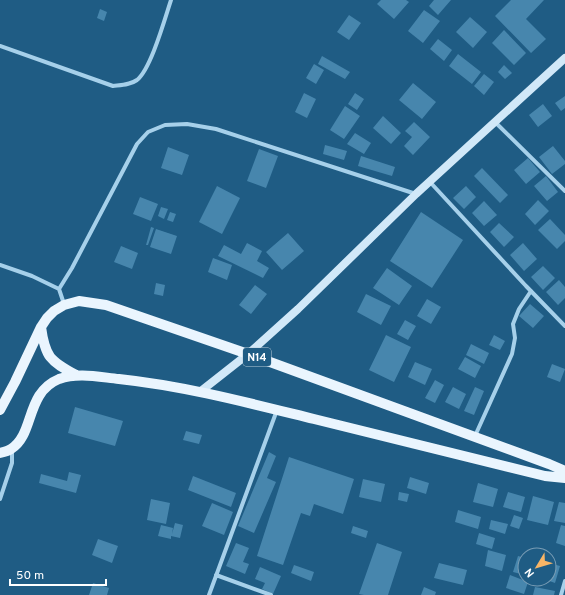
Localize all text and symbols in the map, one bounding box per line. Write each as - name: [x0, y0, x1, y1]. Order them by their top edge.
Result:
- road number: N14: [243, 348, 271, 366]
- north arrow: [517, 547, 557, 587]
- scale bar: [10, 561, 106, 587]
- text: N: [522, 565, 538, 580]
- text: 50 m: [16, 568, 44, 584]

